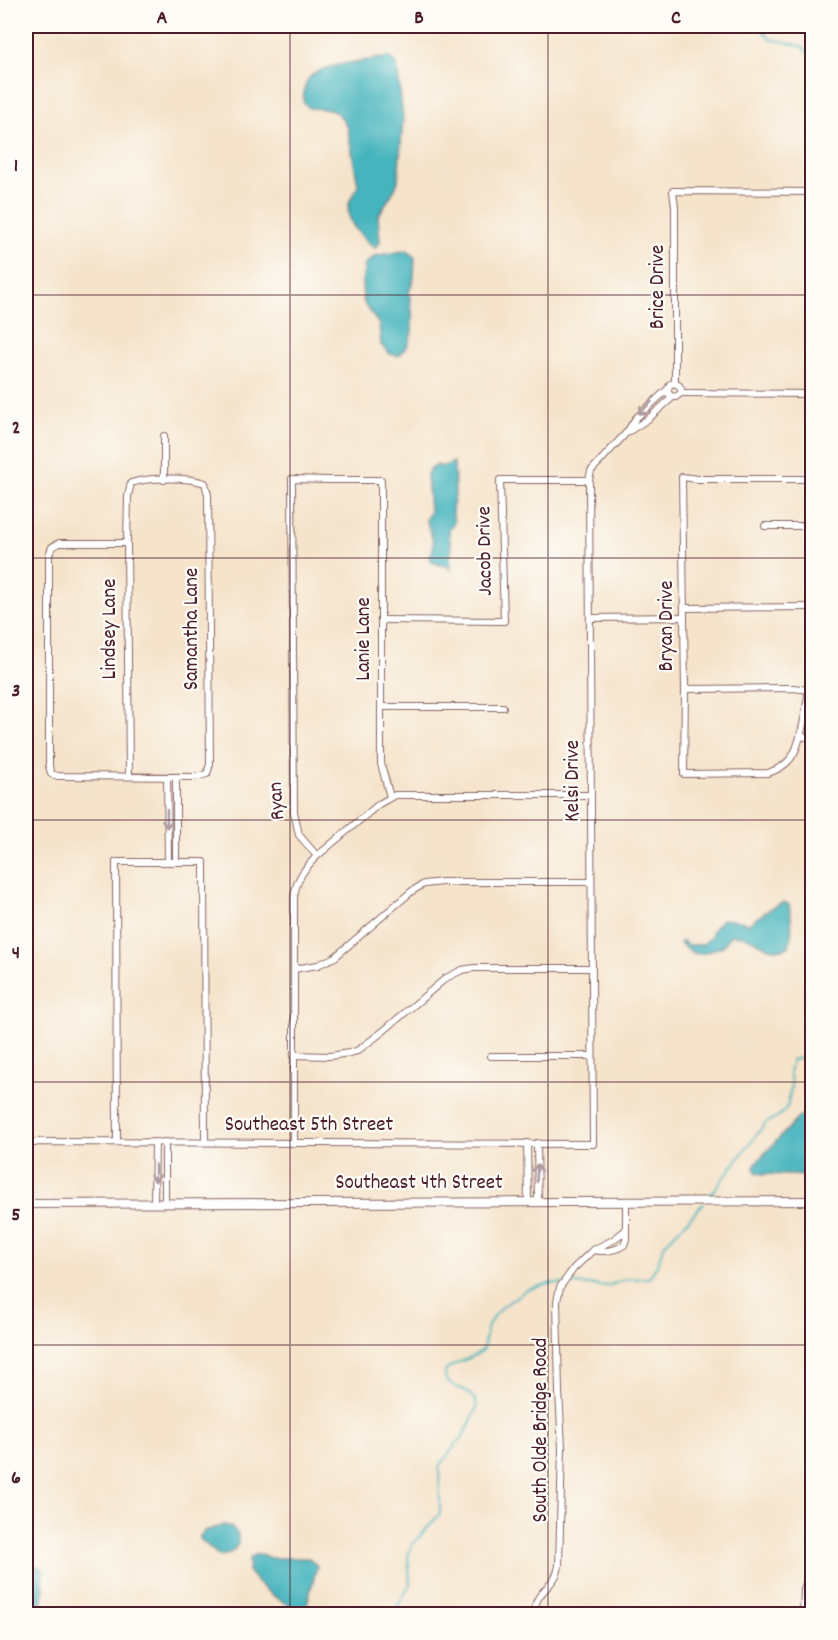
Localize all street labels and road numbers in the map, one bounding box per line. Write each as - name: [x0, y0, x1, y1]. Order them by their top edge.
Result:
- street label: Brice Drive: [644, 245, 674, 329]
- street label: Jacob Drive: [470, 506, 502, 596]
- street label: Samantha Lane: [178, 568, 208, 690]
- street label: Lindsey Lane: [96, 579, 126, 679]
- street label: Bryan Drive: [653, 580, 683, 672]
- street label: Lanie Lane: [350, 597, 380, 681]
- street label: Kelsi Drive: [559, 740, 589, 822]
- street label: Ryan: [262, 781, 294, 821]
- street label: Southeast 5th Street: [225, 1111, 393, 1141]
- street label: Southeast 4th Street: [335, 1169, 503, 1199]
- street label: South Olde Bridge Road: [527, 1338, 557, 1522]

